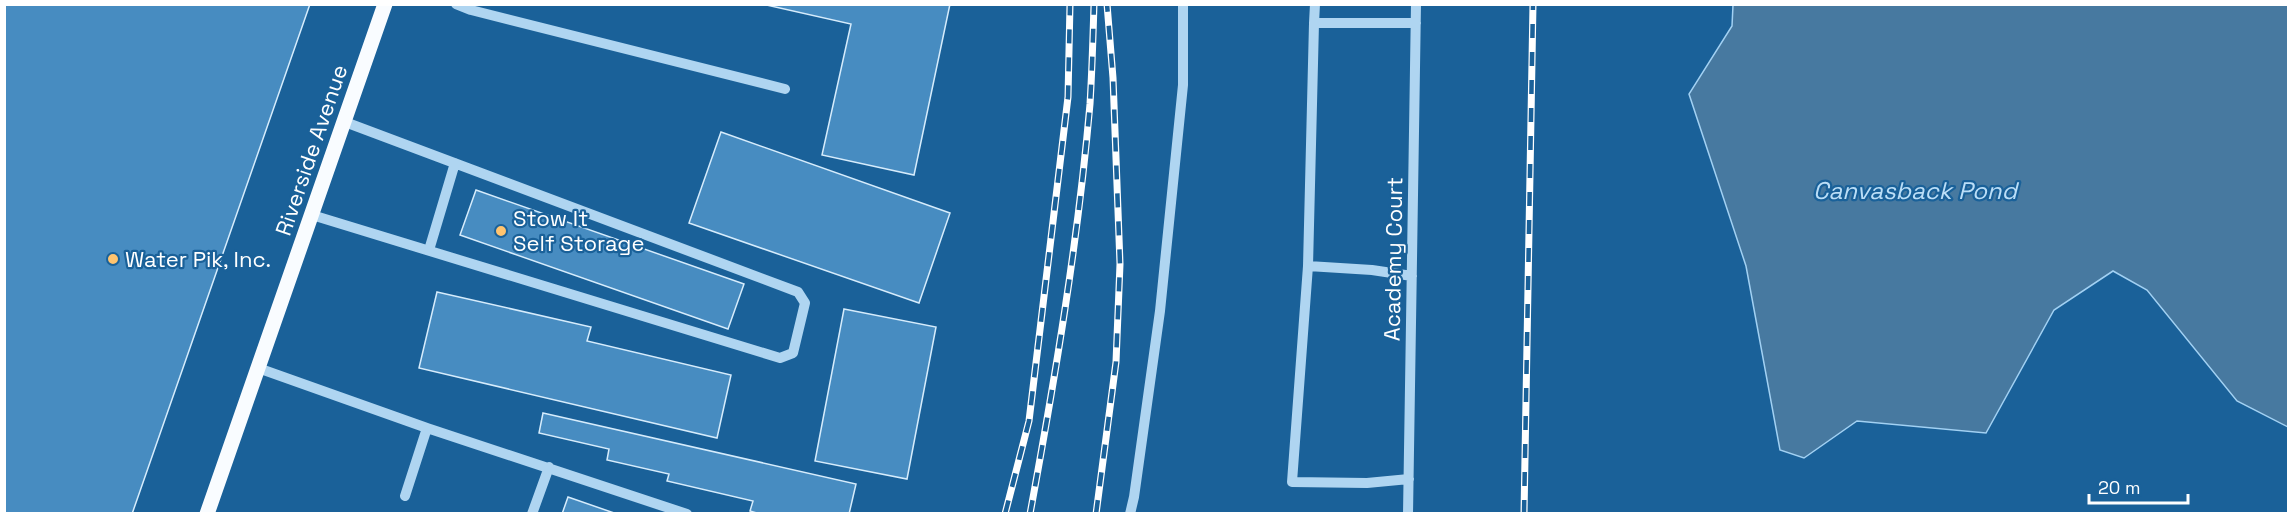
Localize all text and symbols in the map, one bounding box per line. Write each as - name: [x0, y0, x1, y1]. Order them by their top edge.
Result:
- street label: Riverside Avenue: [269, 61, 353, 239]
- water label: Canvasback Pond: [1813, 175, 2019, 206]
- street label: Academy Court: [1378, 177, 1408, 341]
- place label: Stow It Self Storage: [513, 204, 645, 257]
- marker: Stow It Self Storage: [494, 224, 508, 238]
- place label: Water Pik, Inc.: [125, 245, 271, 273]
- marker: Water Pik, Inc.: [106, 252, 120, 266]
- scale bar: [2089, 467, 2188, 505]
- text: 20 m: [2098, 476, 2141, 499]

